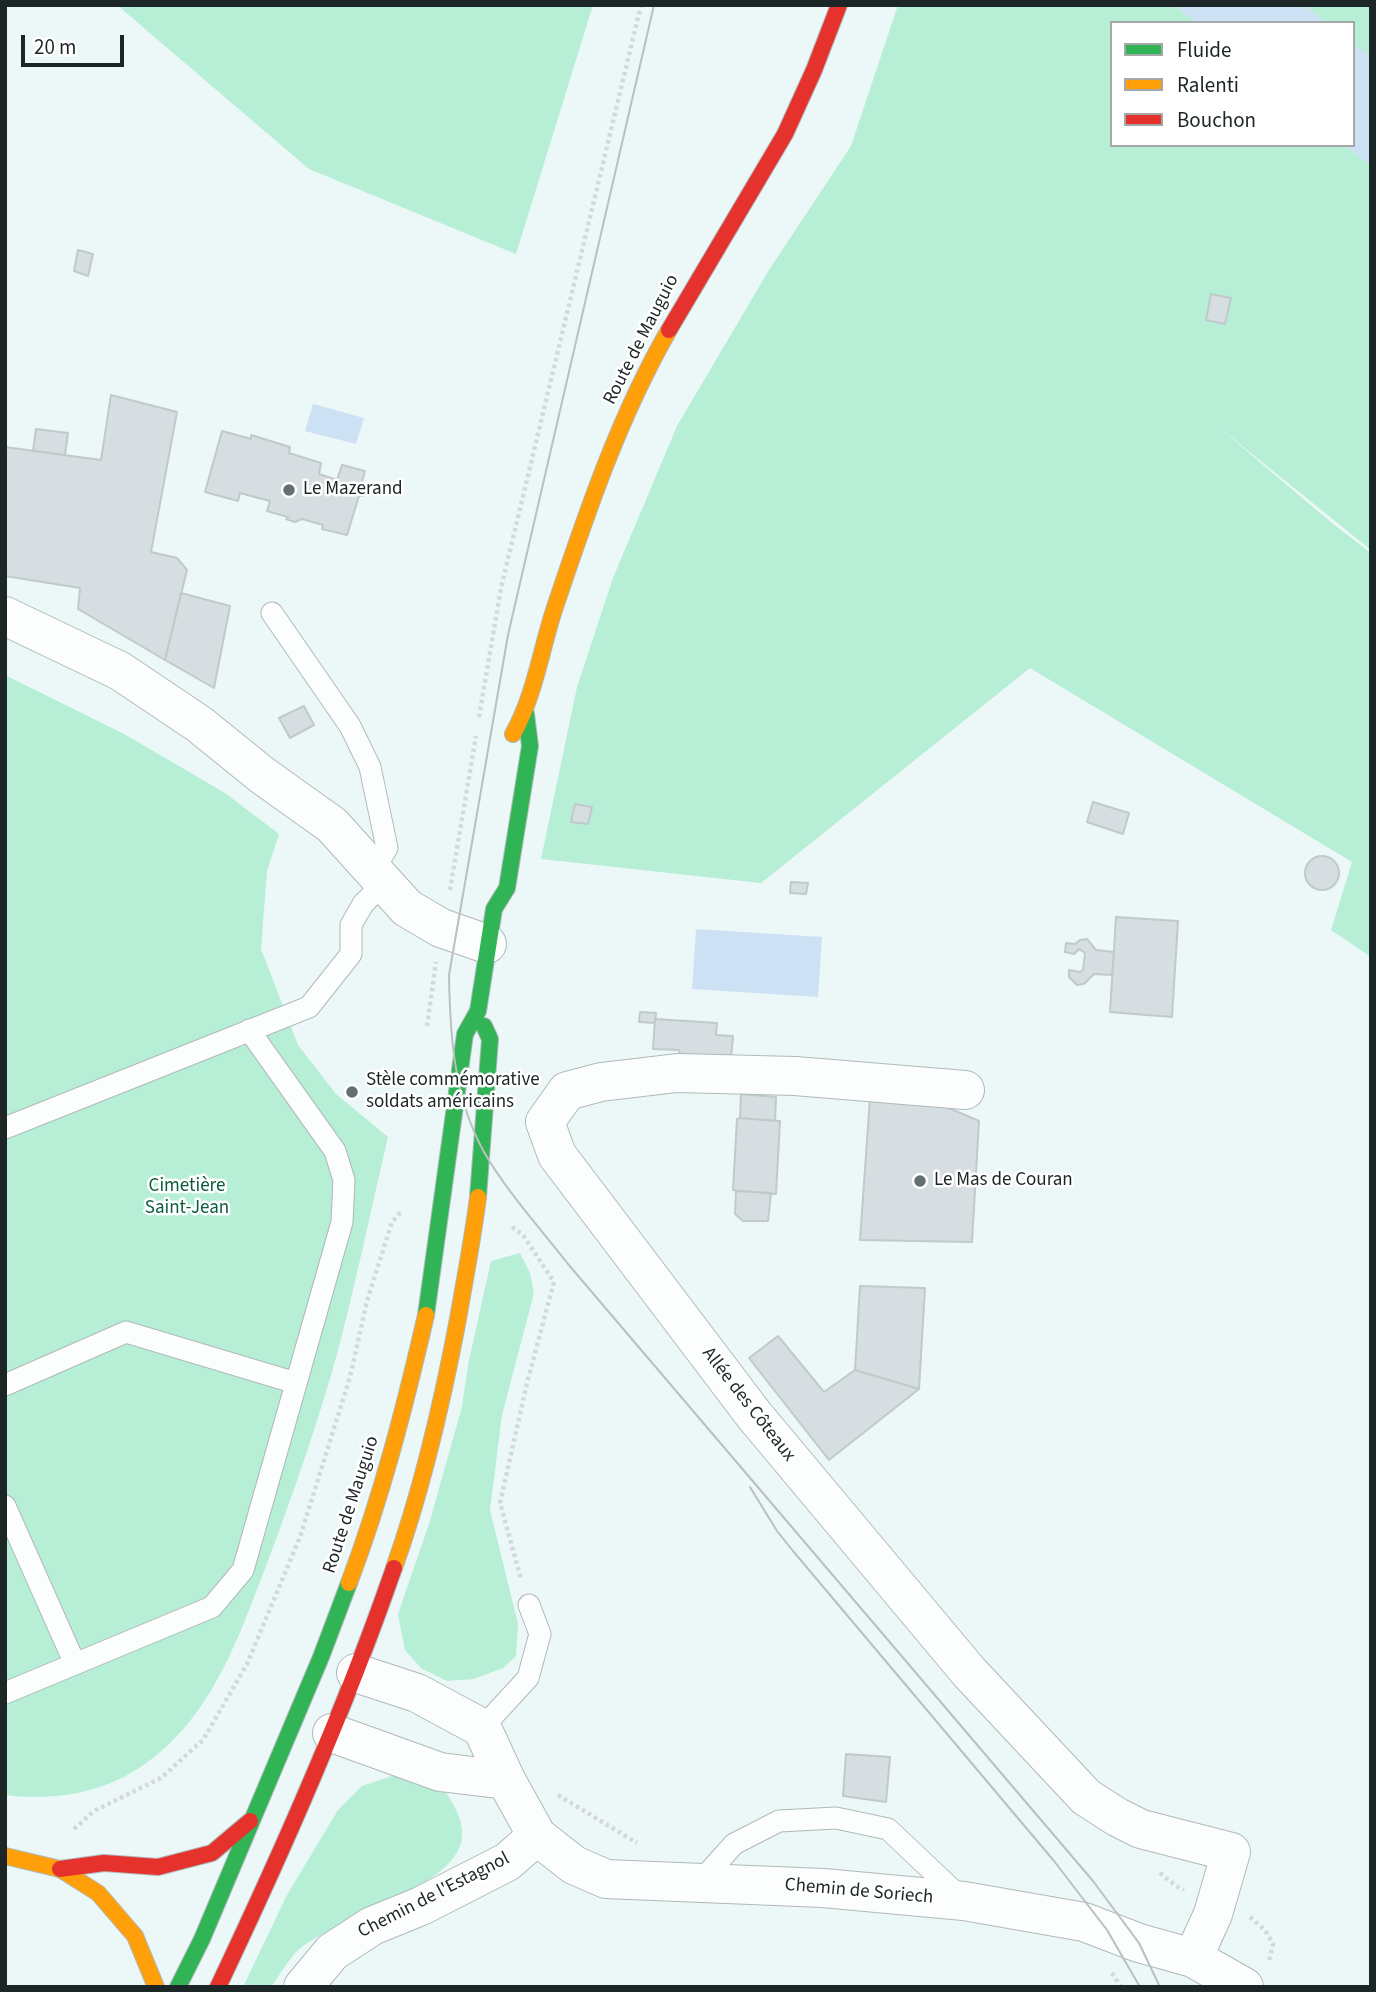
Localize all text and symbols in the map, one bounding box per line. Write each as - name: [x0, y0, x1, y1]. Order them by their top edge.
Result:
- scale bar: [24, 21, 128, 65]
- legend: [1110, 21, 1355, 147]
- text: 20 m: [34, 32, 76, 62]
- text: Fluide: [1177, 35, 1231, 65]
- text: Ralenti: [1177, 70, 1239, 100]
- text: Bouchon: [1177, 105, 1256, 135]
- street label: Route de Mauguio: [599, 271, 685, 409]
- place label: Le Mazerand: [303, 479, 403, 501]
- marker: Le Mazerand: [281, 482, 297, 498]
- place label: Stèle commémorative soldats américains: [366, 1070, 540, 1114]
- marker: Stèle commémorative soldats américains: [344, 1084, 360, 1100]
- place label: Le Mas de Couran: [934, 1170, 1073, 1192]
- marker: Le Mas de Couran: [912, 1173, 928, 1189]
- park label: Cimetière Saint-Jean: [145, 1176, 229, 1220]
- street label: Allée des Côteaux: [696, 1343, 800, 1467]
- street label: Route de Mauguio: [319, 1433, 385, 1577]
- street label: Chemin de l'Estagnol: [354, 1848, 514, 1944]
- street label: Chemin de Soriech: [784, 1874, 934, 1910]

